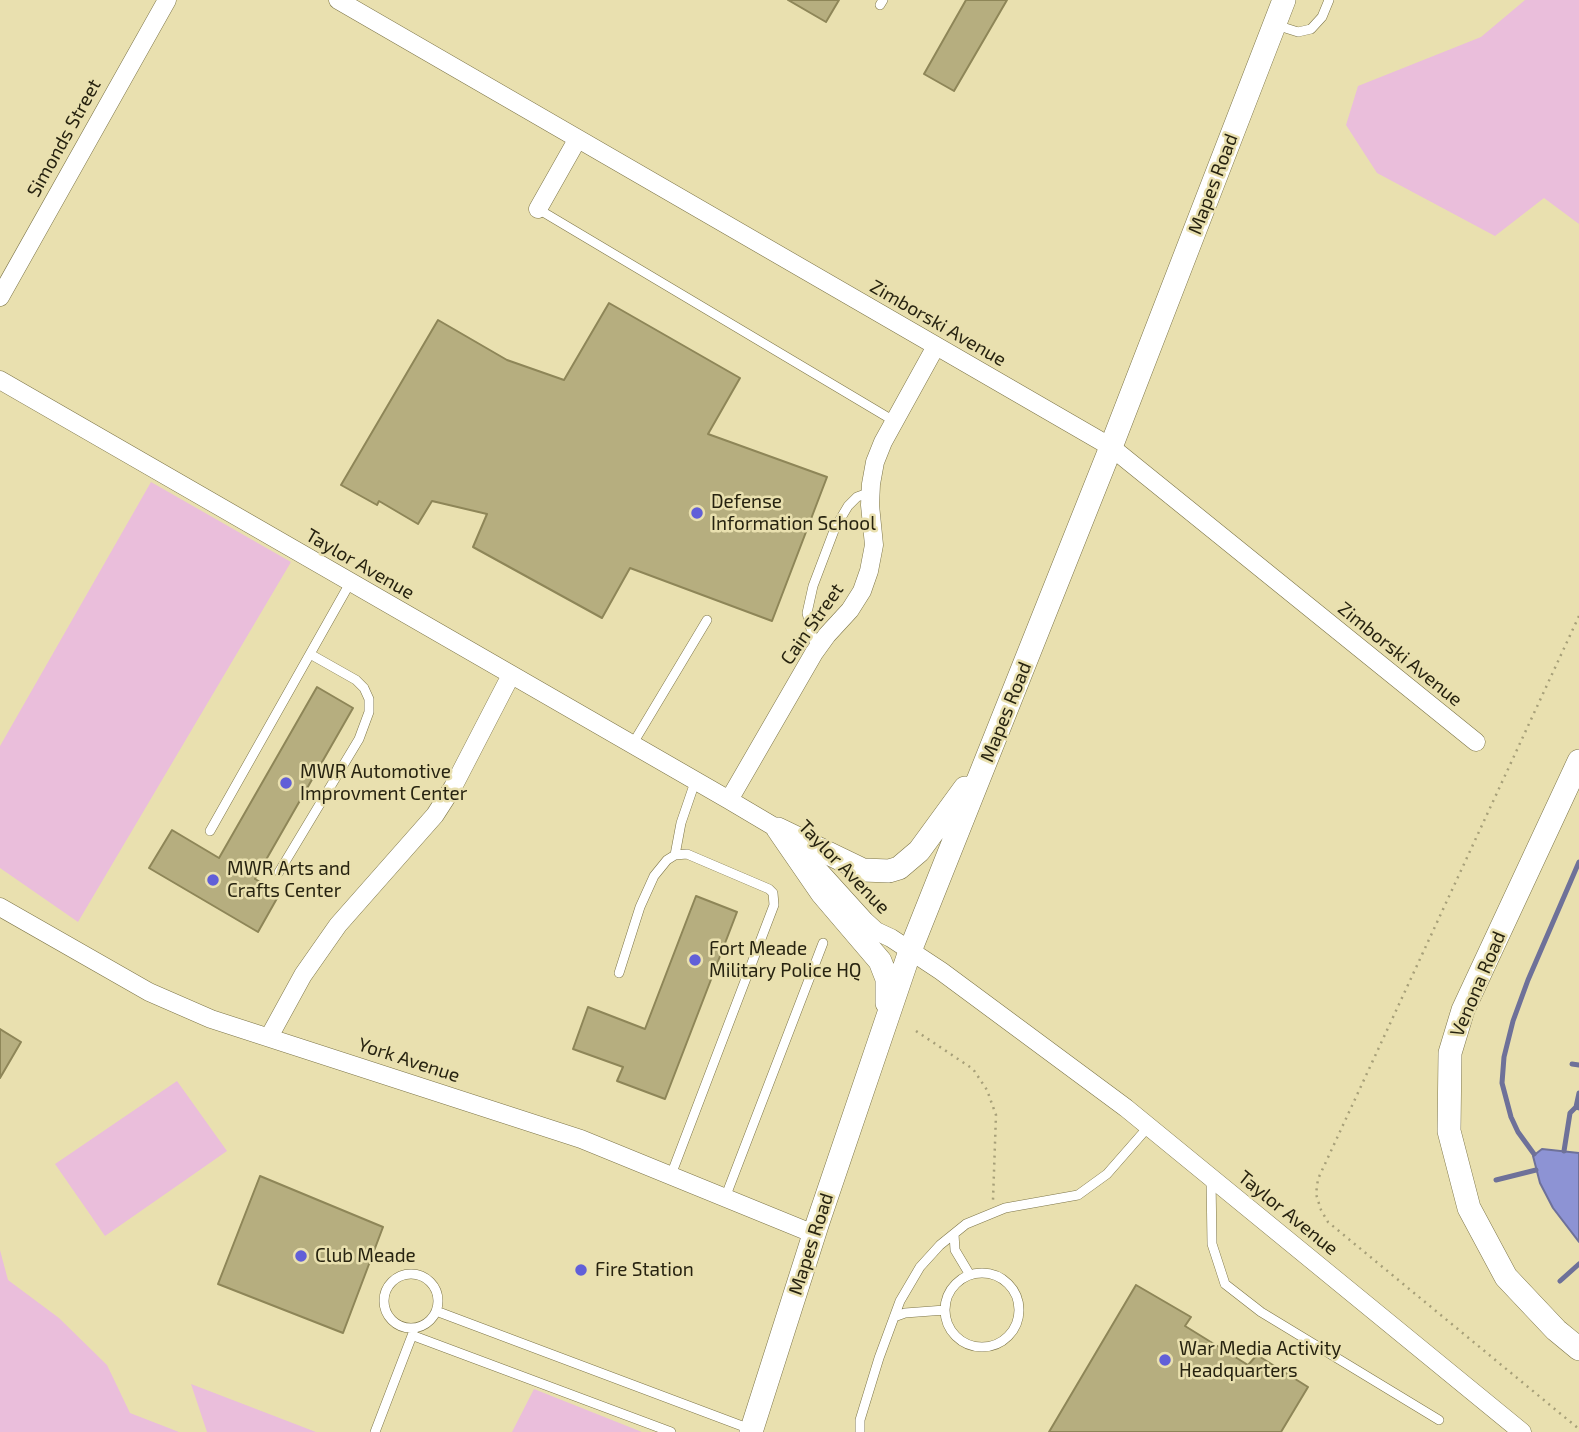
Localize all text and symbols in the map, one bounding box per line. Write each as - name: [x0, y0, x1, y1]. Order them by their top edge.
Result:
- street label: Simonds Street: [22, 75, 106, 201]
- street label: Mapes Road: [1183, 130, 1243, 238]
- street label: Zimborski Avenue: [866, 275, 1010, 371]
- place label: Defense Information School: [711, 491, 876, 535]
- marker: Defense Information School: [689, 505, 705, 521]
- street label: Taylor Avenue: [302, 524, 418, 604]
- street label: Cain Street: [776, 579, 848, 669]
- street label: Zimborski Avenue: [1333, 597, 1467, 711]
- street label: Mapes Road: [976, 659, 1036, 765]
- place label: MWR Automotive Improvment Center: [300, 761, 467, 805]
- marker: MWR Automotive Improvment Center: [278, 775, 294, 791]
- street label: Taylor Avenue: [794, 815, 894, 919]
- place label: MWR Arts and Crafts Center: [227, 858, 351, 902]
- marker: MWR Arts and Crafts Center: [205, 872, 221, 888]
- street label: Venona Road: [1446, 928, 1510, 1040]
- place label: Fort Meade Military Police HQ: [709, 938, 862, 982]
- marker: Fort Meade Military Police HQ: [687, 952, 703, 968]
- street label: York Avenue: [355, 1033, 463, 1087]
- street label: Taylor Avenue: [1234, 1166, 1342, 1260]
- street label: Mapes Road: [784, 1190, 838, 1298]
- place label: Club Meade: [315, 1245, 416, 1267]
- marker: Club Meade: [293, 1248, 309, 1264]
- place label: Fire Station: [595, 1259, 694, 1281]
- marker: Fire Station: [573, 1262, 589, 1278]
- place label: War Media Activity Headquarters: [1179, 1338, 1341, 1382]
- marker: War Media Activity Headquarters: [1157, 1352, 1173, 1368]

